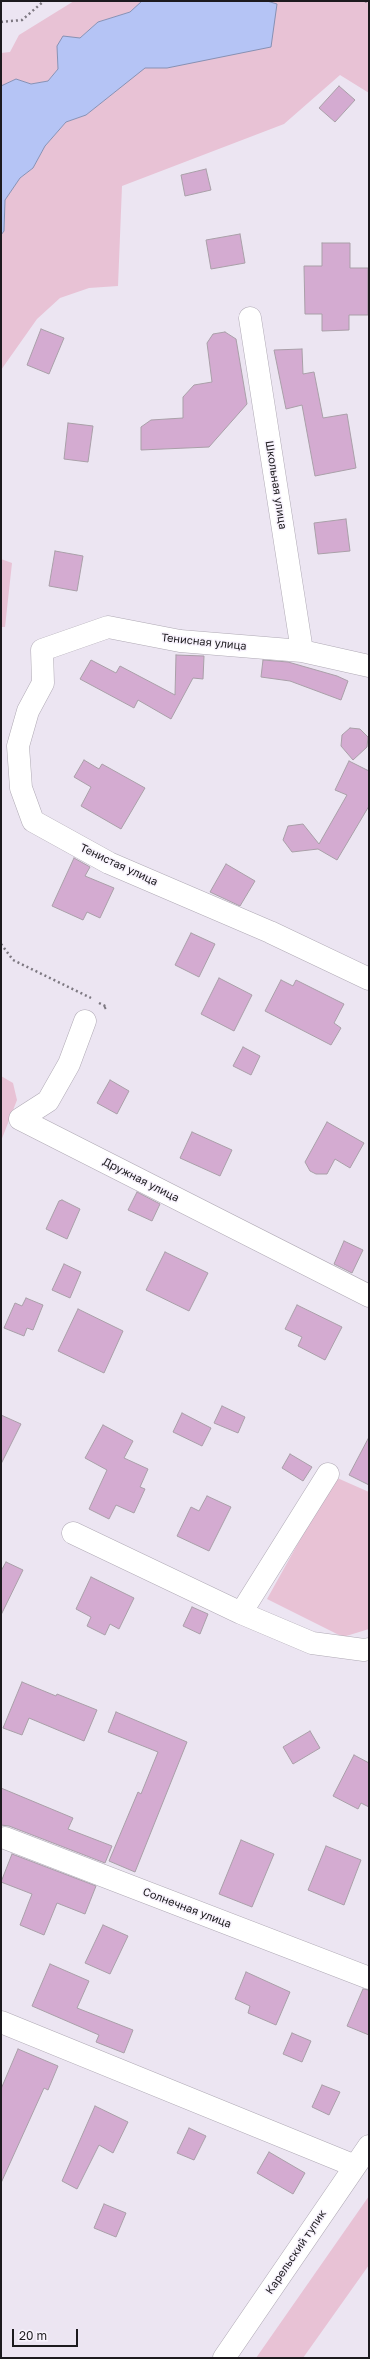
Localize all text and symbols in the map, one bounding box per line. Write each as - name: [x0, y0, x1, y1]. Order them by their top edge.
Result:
- street label: Школьная улица: [262, 440, 290, 530]
- street label: Тенисная улица: [161, 631, 247, 653]
- street label: Тенистая улица: [78, 841, 160, 889]
- street label: Дружная улица: [101, 1155, 181, 1205]
- street label: Солнечная улица: [141, 1885, 233, 1931]
- street label: Карельский тупик: [263, 2207, 329, 2297]
- scale bar: [14, 2321, 80, 2347]
- text: 20 m: [19, 2328, 47, 2343]

